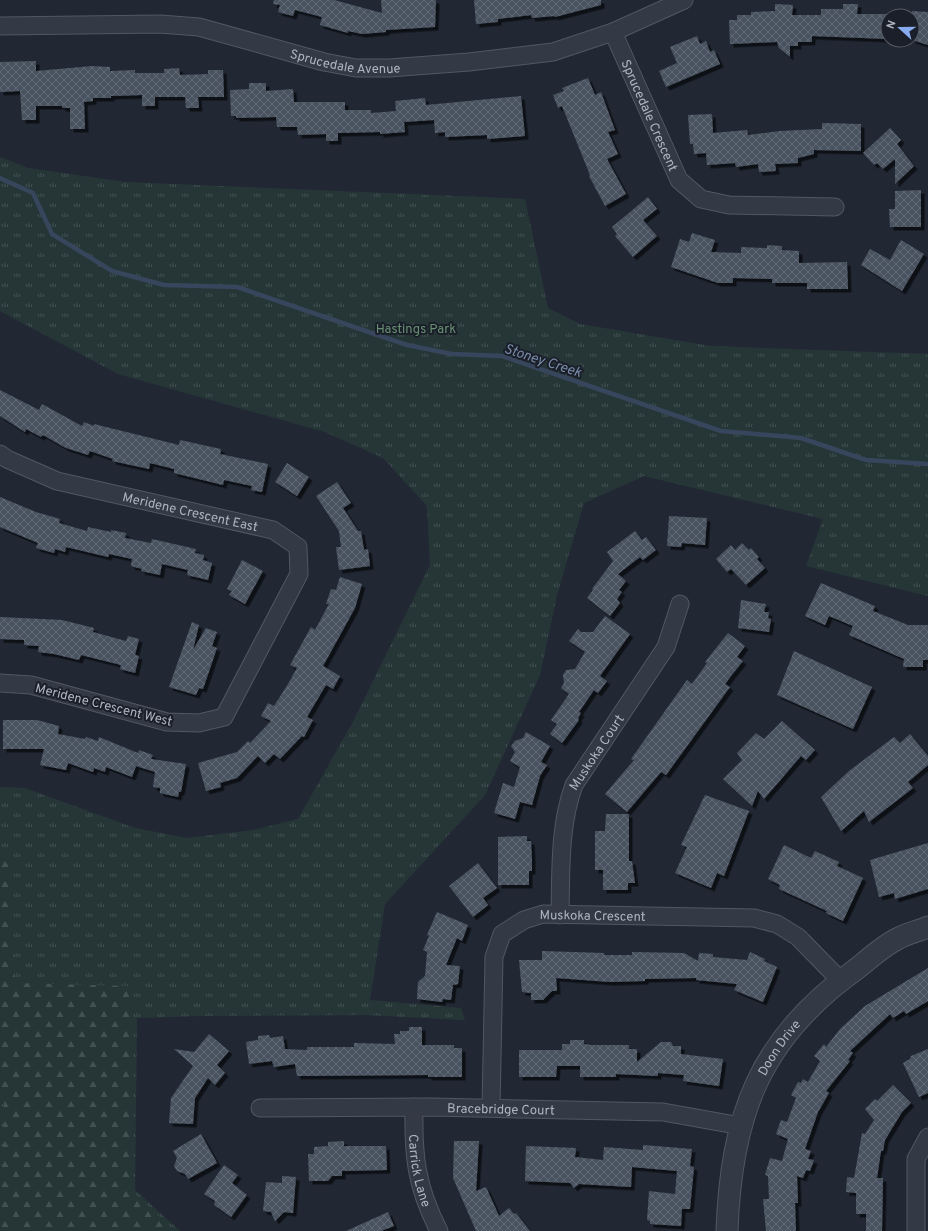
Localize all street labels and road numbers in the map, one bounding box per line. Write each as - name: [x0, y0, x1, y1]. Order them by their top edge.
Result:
- street label: Sprucedale Avenue: [288, 47, 401, 78]
- street label: Sprucedale Crescent: [616, 58, 680, 174]
- street label: Meridene Crescent East: [121, 490, 259, 536]
- street label: Meridene Crescent West: [33, 681, 174, 731]
- street label: Muskoka Court: [567, 712, 629, 794]
- street label: Muskoka Crescent: [539, 908, 646, 926]
- street label: Doon Drive: [756, 1017, 805, 1079]
- street label: Bracebridge Court: [447, 1101, 555, 1120]
- street label: Carrick Lane: [404, 1134, 433, 1210]

